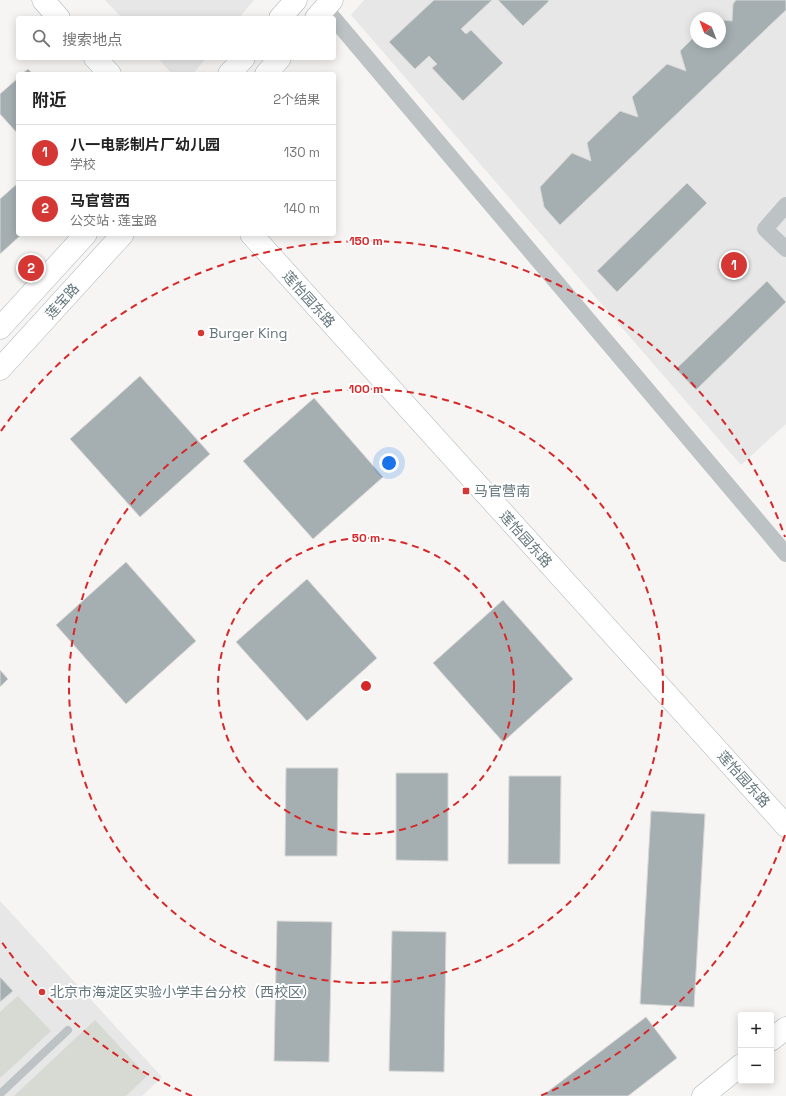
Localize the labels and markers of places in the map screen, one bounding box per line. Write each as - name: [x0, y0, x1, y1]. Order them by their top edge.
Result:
- pin: 1: [721, 250, 747, 280]
- pin: 2: [18, 253, 44, 283]
- place label: Burger King: [209, 324, 288, 342]
- marker: Burger King: [196, 328, 206, 338]
- place label: 马官营南: [474, 482, 530, 500]
- marker: 马官营南: [461, 486, 471, 496]
- centre of rings: [359, 679, 373, 693]
- place label: 北京市海淀区实验小学丰台分校（西校区）: [50, 983, 316, 1001]
- marker: 北京市海淀区实验小学丰台分校（西校区）: [37, 987, 47, 997]

